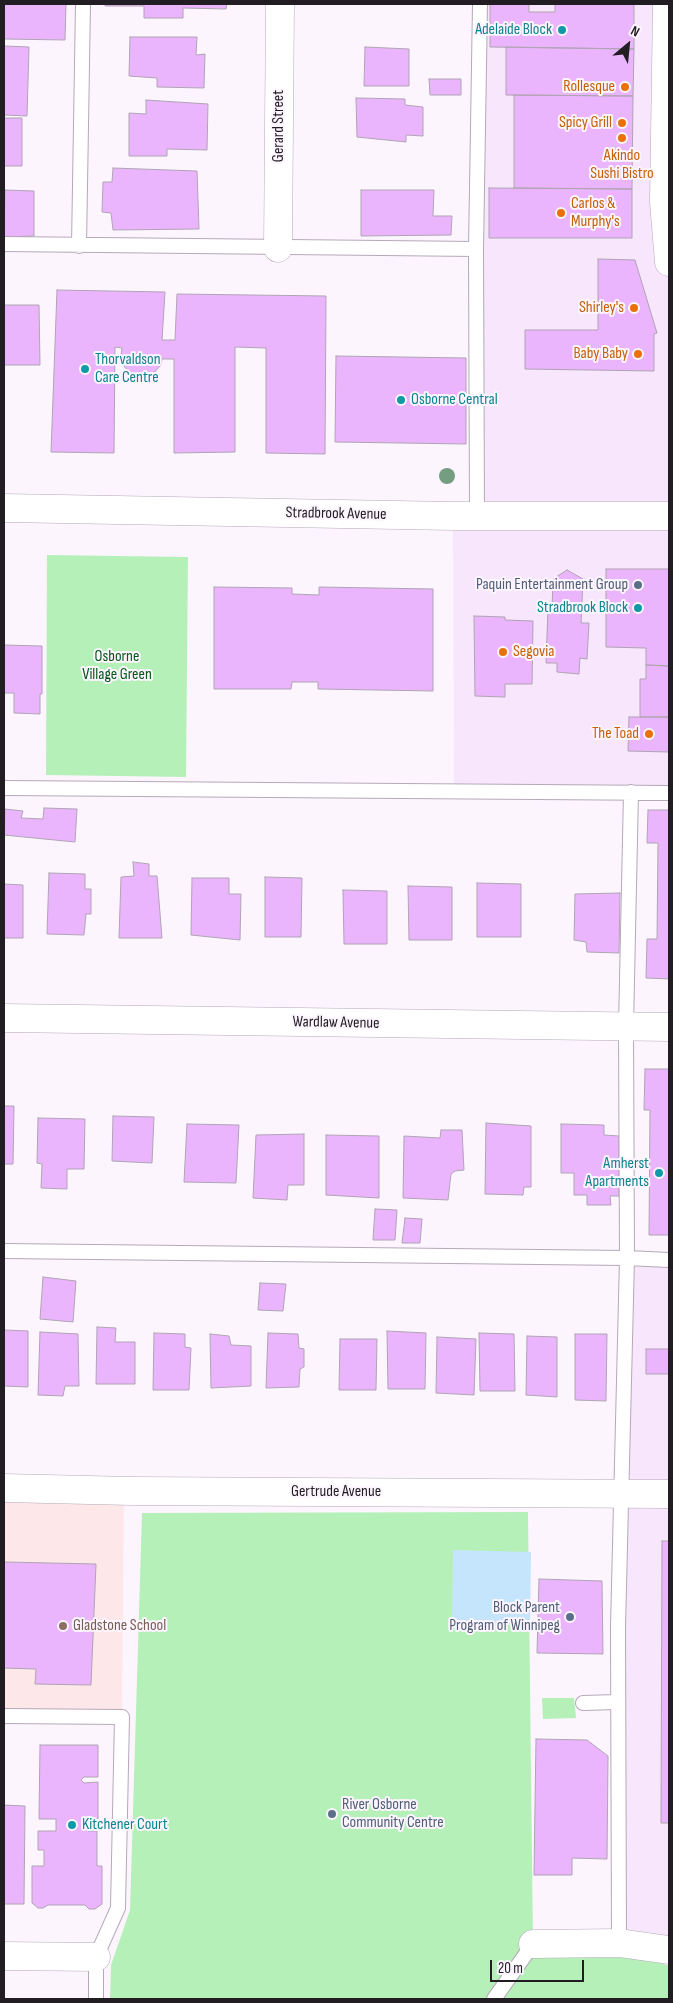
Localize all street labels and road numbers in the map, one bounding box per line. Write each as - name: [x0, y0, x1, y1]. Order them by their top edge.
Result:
- street label: Gerard Street: [269, 90, 289, 162]
- street label: Stradbrook Avenue: [285, 504, 387, 524]
- street label: Wardlaw Avenue: [292, 1013, 380, 1033]
- street label: Gertrude Avenue: [291, 1482, 381, 1502]

